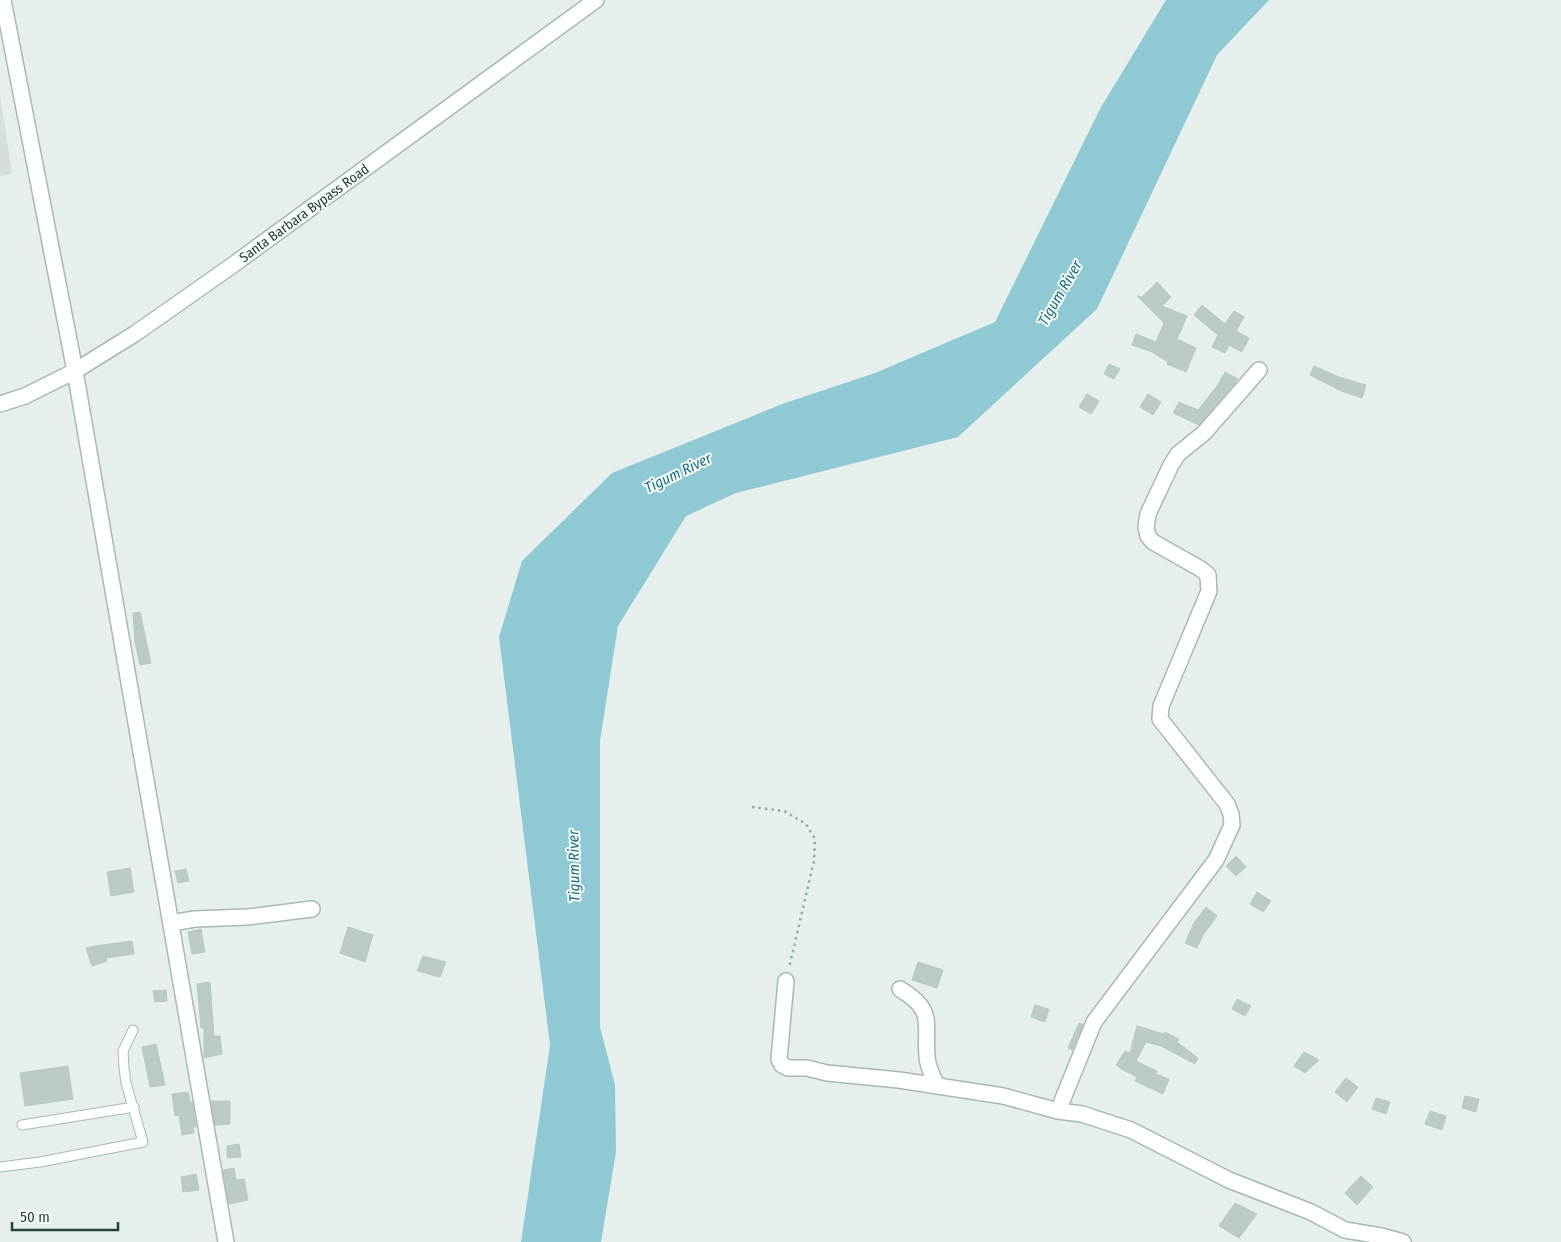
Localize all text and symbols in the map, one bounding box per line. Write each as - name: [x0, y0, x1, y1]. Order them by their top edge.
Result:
- street label: Santa Barbara Bypass Road: [236, 161, 372, 266]
- water label: Tigum River: [1034, 257, 1086, 329]
- water label: Tigum River: [642, 449, 715, 497]
- water label: Tigum River: [564, 829, 584, 902]
- scale bar: [12, 1200, 119, 1232]
- text: 50 m: [20, 1208, 50, 1226]

